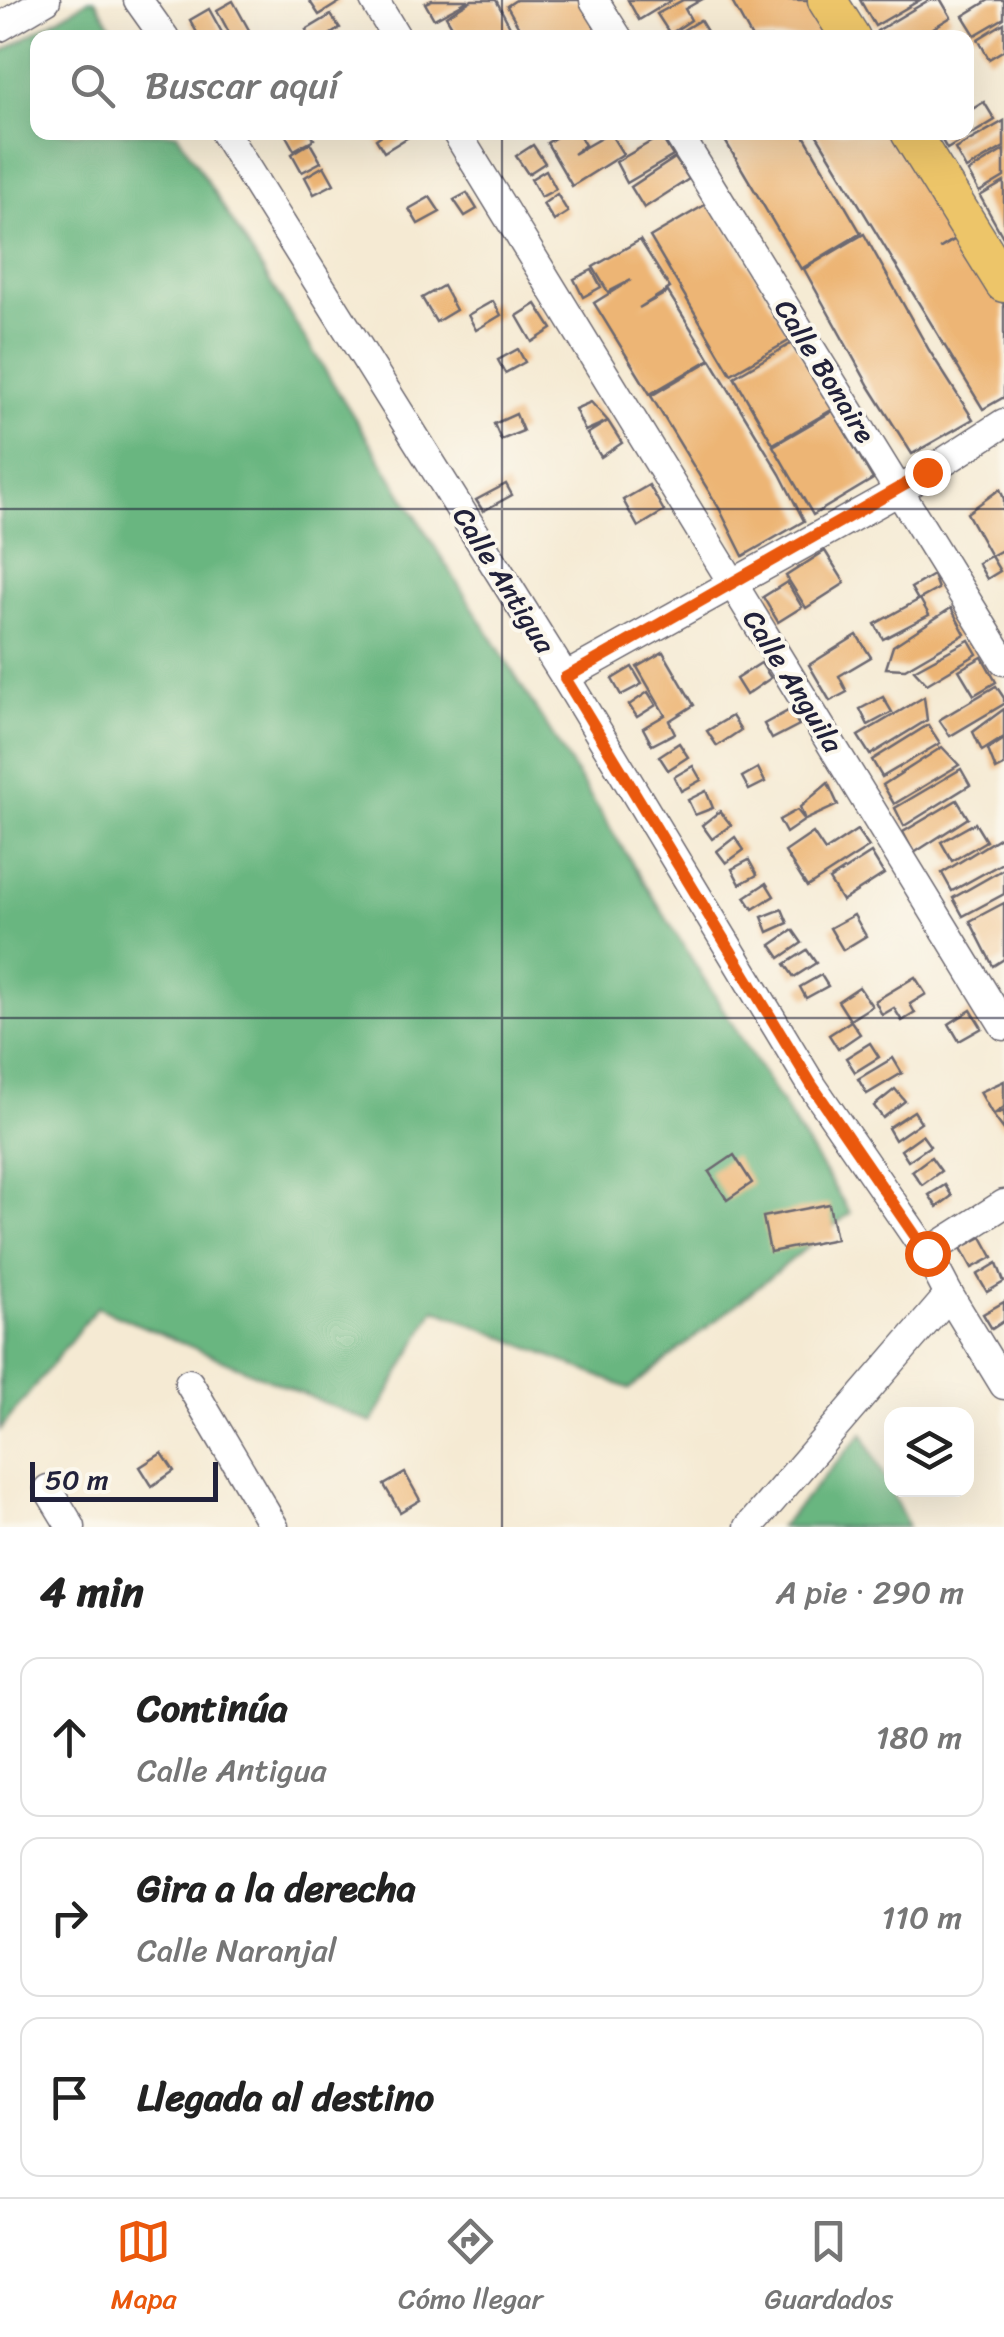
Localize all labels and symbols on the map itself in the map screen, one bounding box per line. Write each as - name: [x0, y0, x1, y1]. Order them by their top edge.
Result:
- street label: Calle Bonaire: [761, 289, 889, 453]
- route end: [905, 450, 951, 496]
- street label: Calle Antigua: [439, 497, 569, 664]
- street label: Calle Anguila: [729, 599, 857, 763]
- route start: [905, 1231, 951, 1277]
- scale bar: [30, 1457, 218, 1502]

